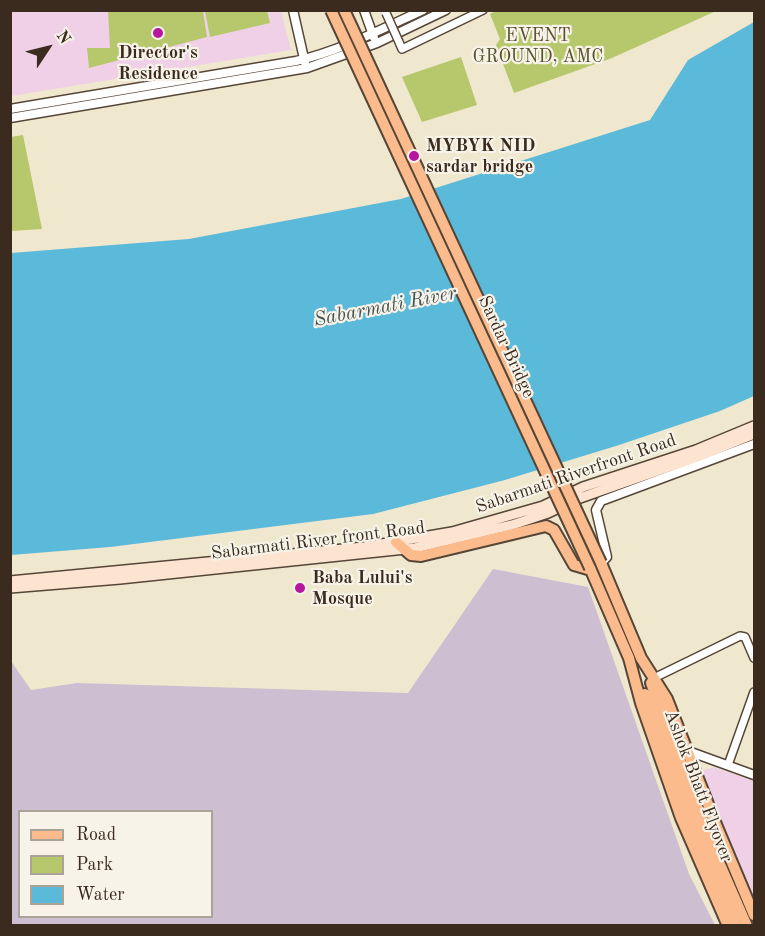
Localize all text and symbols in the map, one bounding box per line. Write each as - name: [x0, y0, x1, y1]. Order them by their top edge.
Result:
- north arrow: [18, 18, 78, 78]
- park label: EVENT GROUND, AMC: [473, 25, 603, 68]
- marker: Director's Residence: [151, 26, 165, 40]
- text: N: [53, 28, 73, 47]
- place label: Director's Residence: [118, 42, 198, 84]
- place label: MYBYK NID sardar bridge: [426, 135, 535, 178]
- marker: MYBYK NID sardar bridge: [407, 149, 421, 163]
- water label: Sabarmati River: [312, 281, 458, 333]
- street label: Sardar Bridge: [473, 293, 539, 401]
- street label: Sabarmati Riverfront Road: [473, 430, 679, 518]
- street label: Sabarmati River front Road: [210, 517, 426, 565]
- place label: Baba Lului's Mosque: [312, 567, 412, 610]
- marker: Baba Lului's Mosque: [293, 581, 307, 595]
- street label: Ashok Bhatt Flyover: [659, 707, 737, 865]
- legend: [18, 810, 213, 918]
- text: Road: [76, 826, 116, 844]
- text: Park: [76, 856, 113, 874]
- text: Water: [76, 886, 125, 904]

